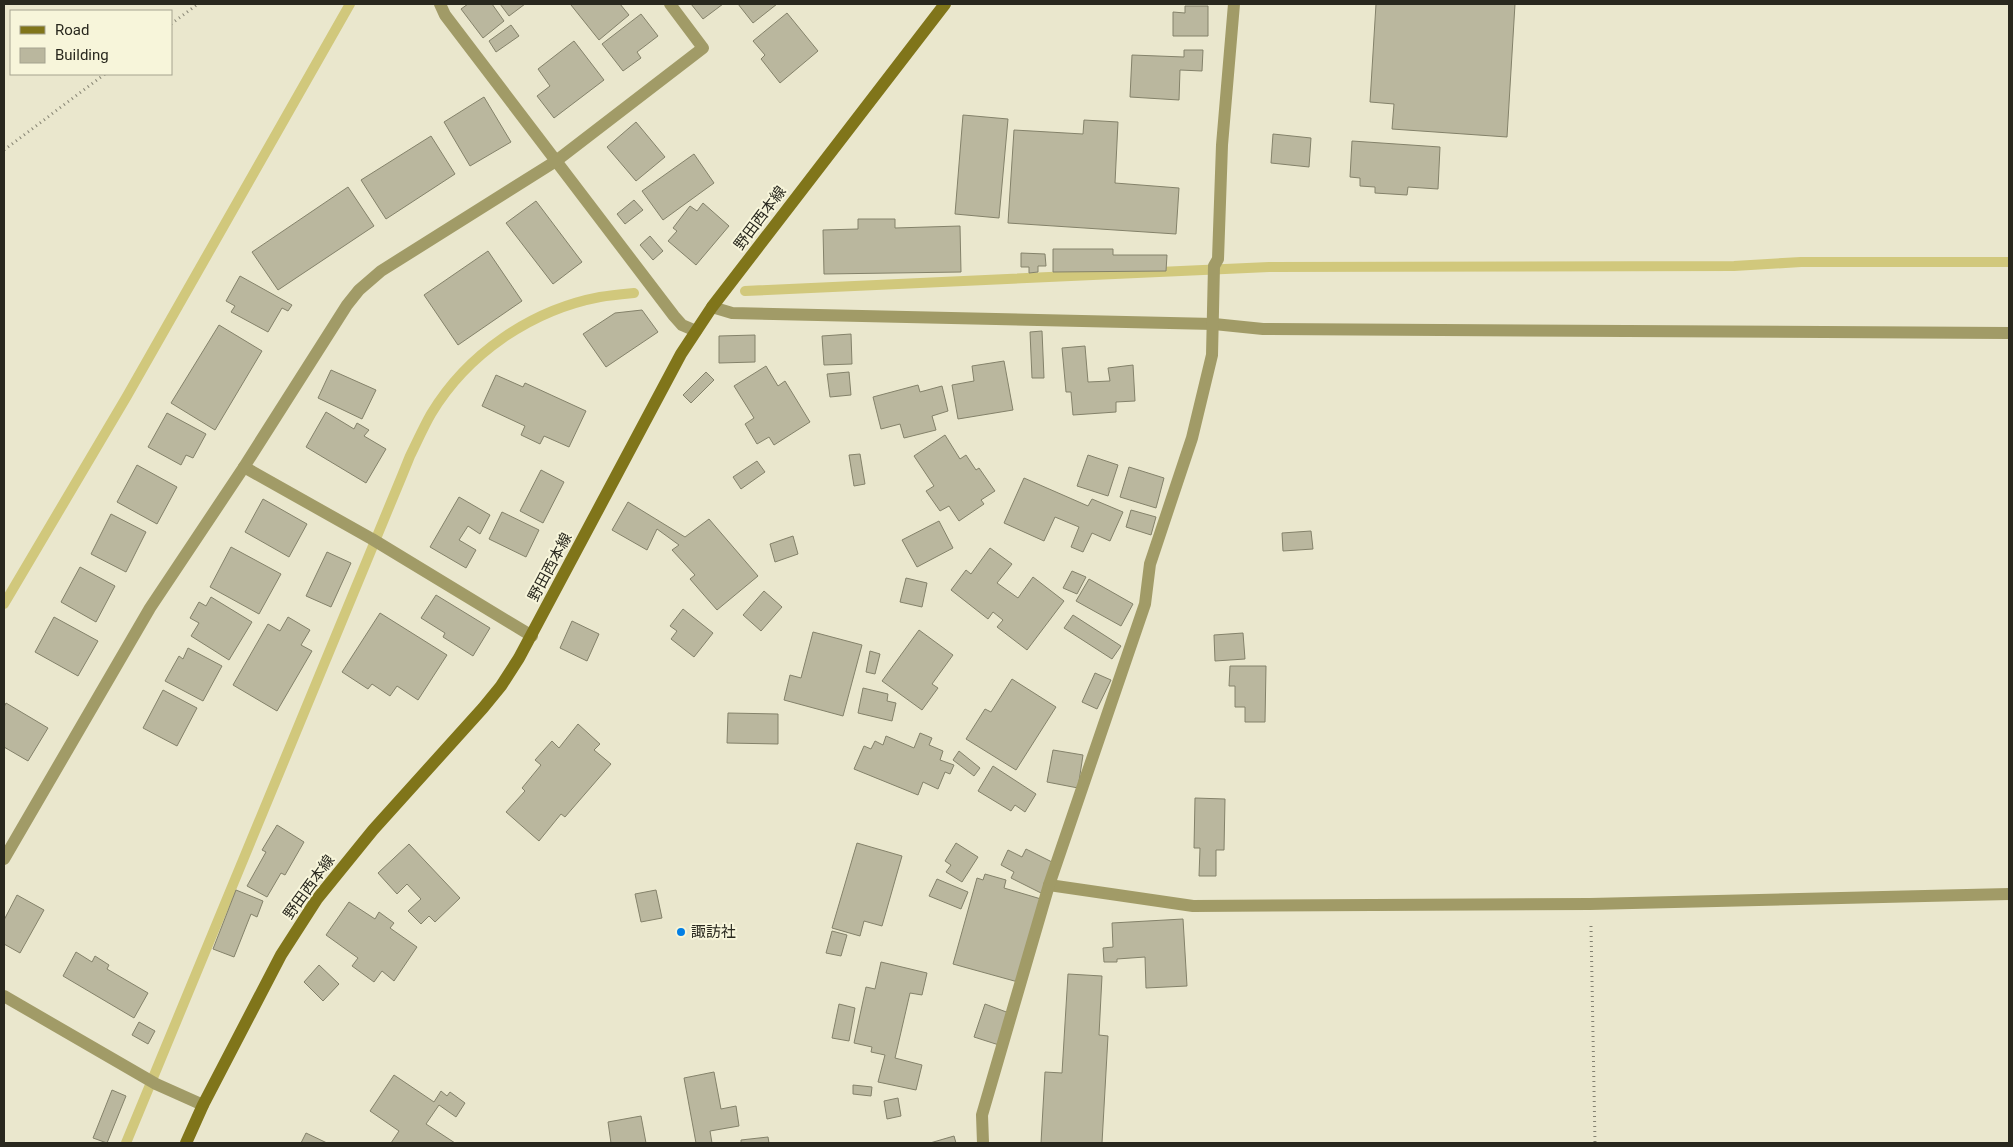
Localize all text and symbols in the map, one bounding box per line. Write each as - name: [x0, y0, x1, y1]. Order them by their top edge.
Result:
- legend: [10, 10, 172, 75]
- text: Road: [55, 21, 89, 39]
- text: Building: [55, 46, 109, 64]
- street label: 野田西本線: [730, 183, 790, 253]
- street label: 野田西本線: [524, 530, 576, 604]
- street label: 野田西本線: [280, 851, 338, 923]
- place label: 諏訪社: [691, 923, 736, 941]
- marker: 諏訪社: [675, 926, 687, 938]

